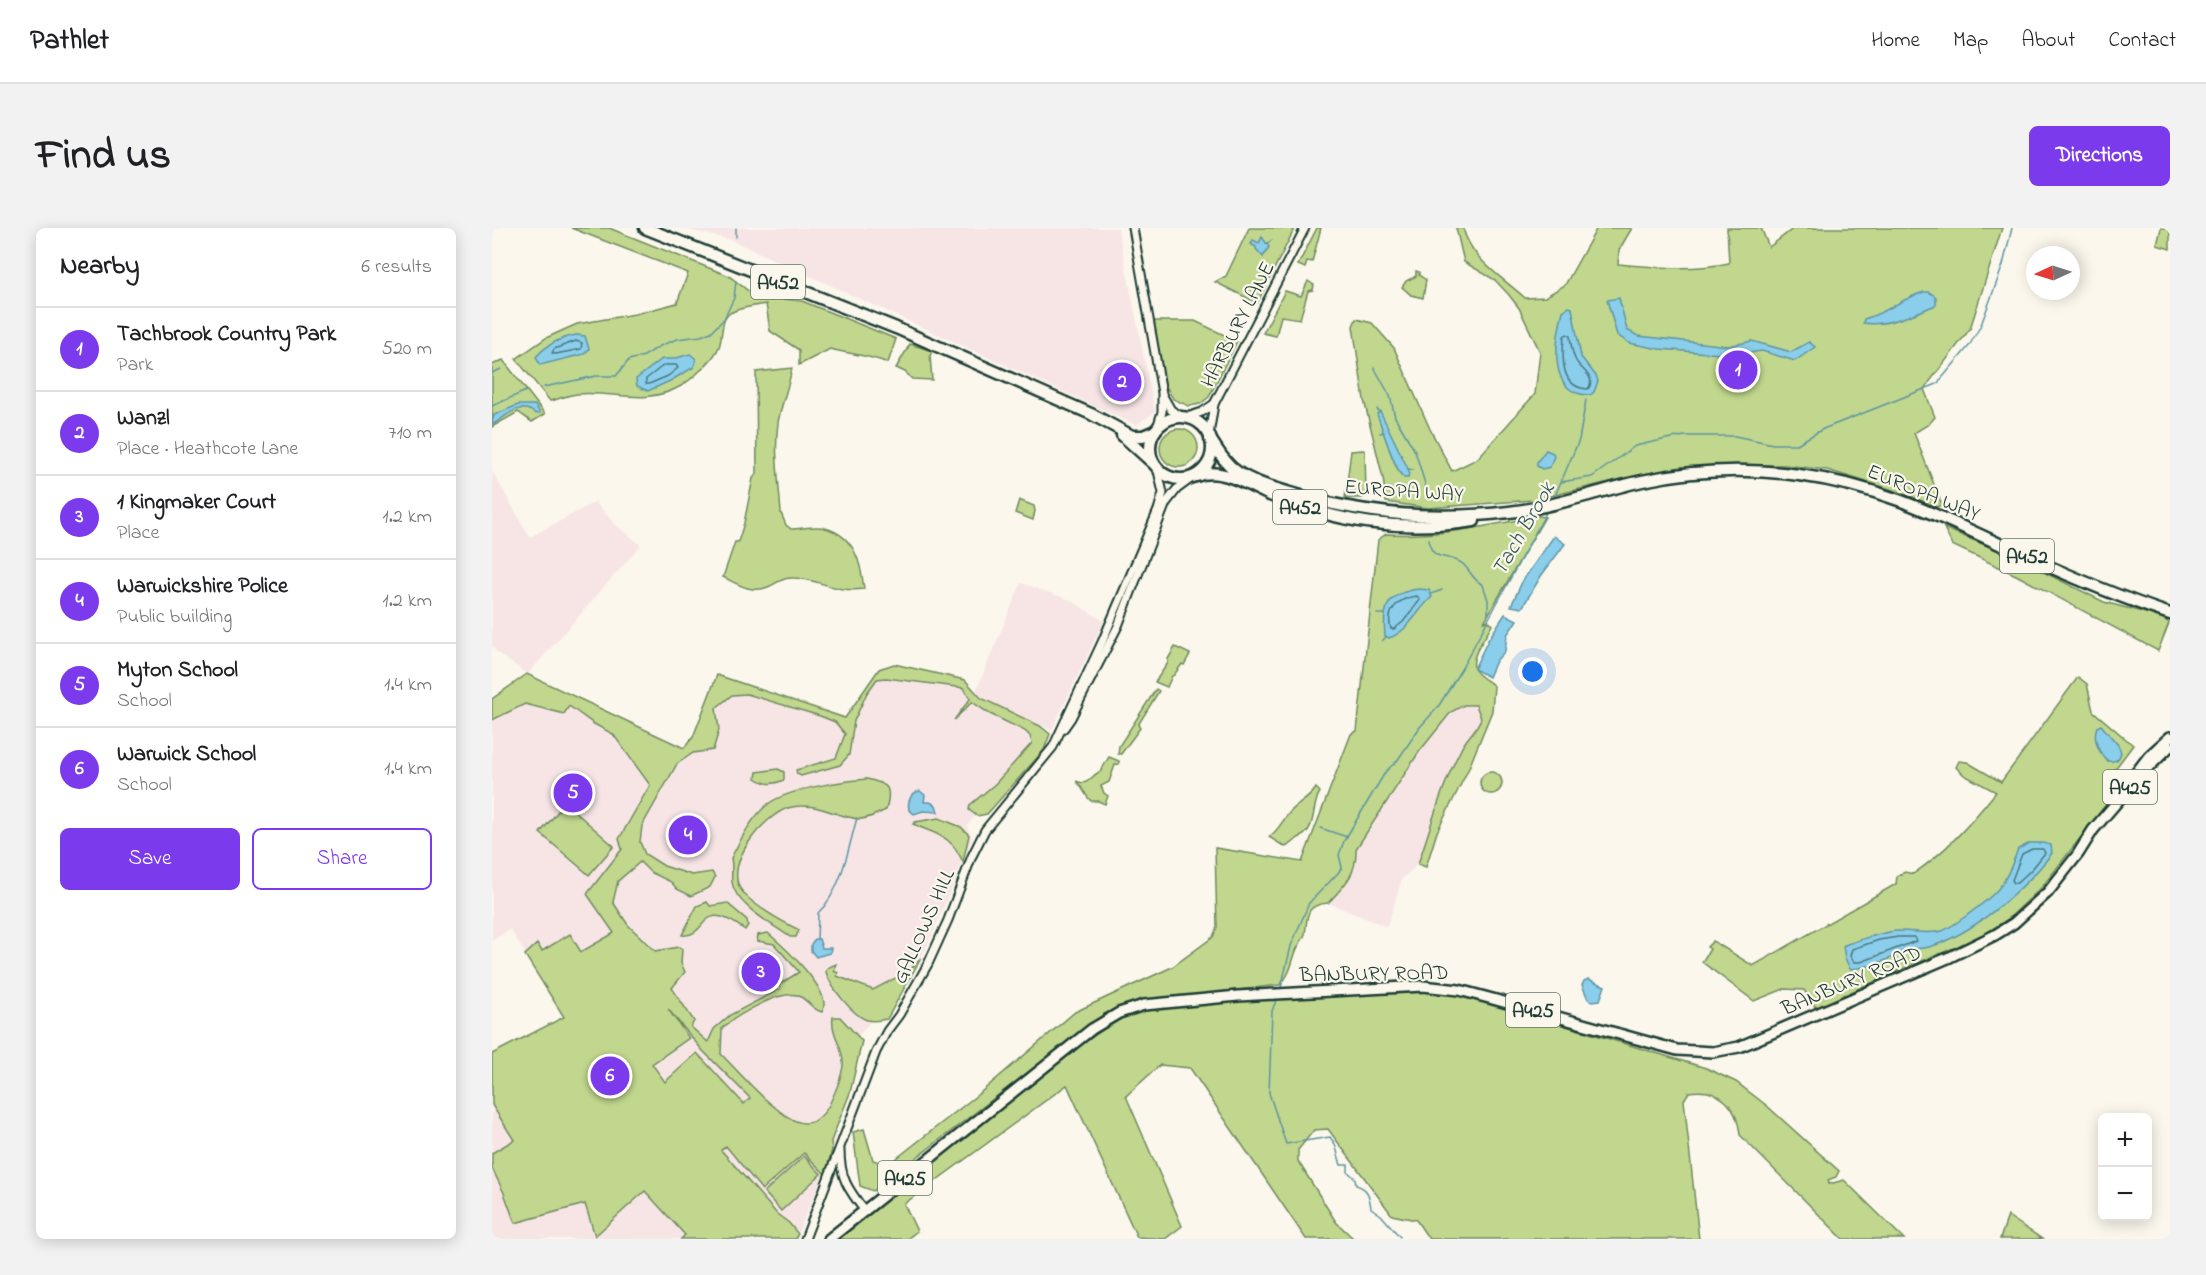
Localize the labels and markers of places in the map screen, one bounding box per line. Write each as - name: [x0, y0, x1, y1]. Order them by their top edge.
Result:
- pin: 1: [1718, 348, 1758, 392]
- pin: 2: [1102, 360, 1142, 404]
- pin: 5: [554, 770, 592, 816]
- pin: 4: [668, 812, 708, 858]
- pin: 3: [742, 950, 780, 994]
- pin: 6: [590, 1054, 630, 1098]

